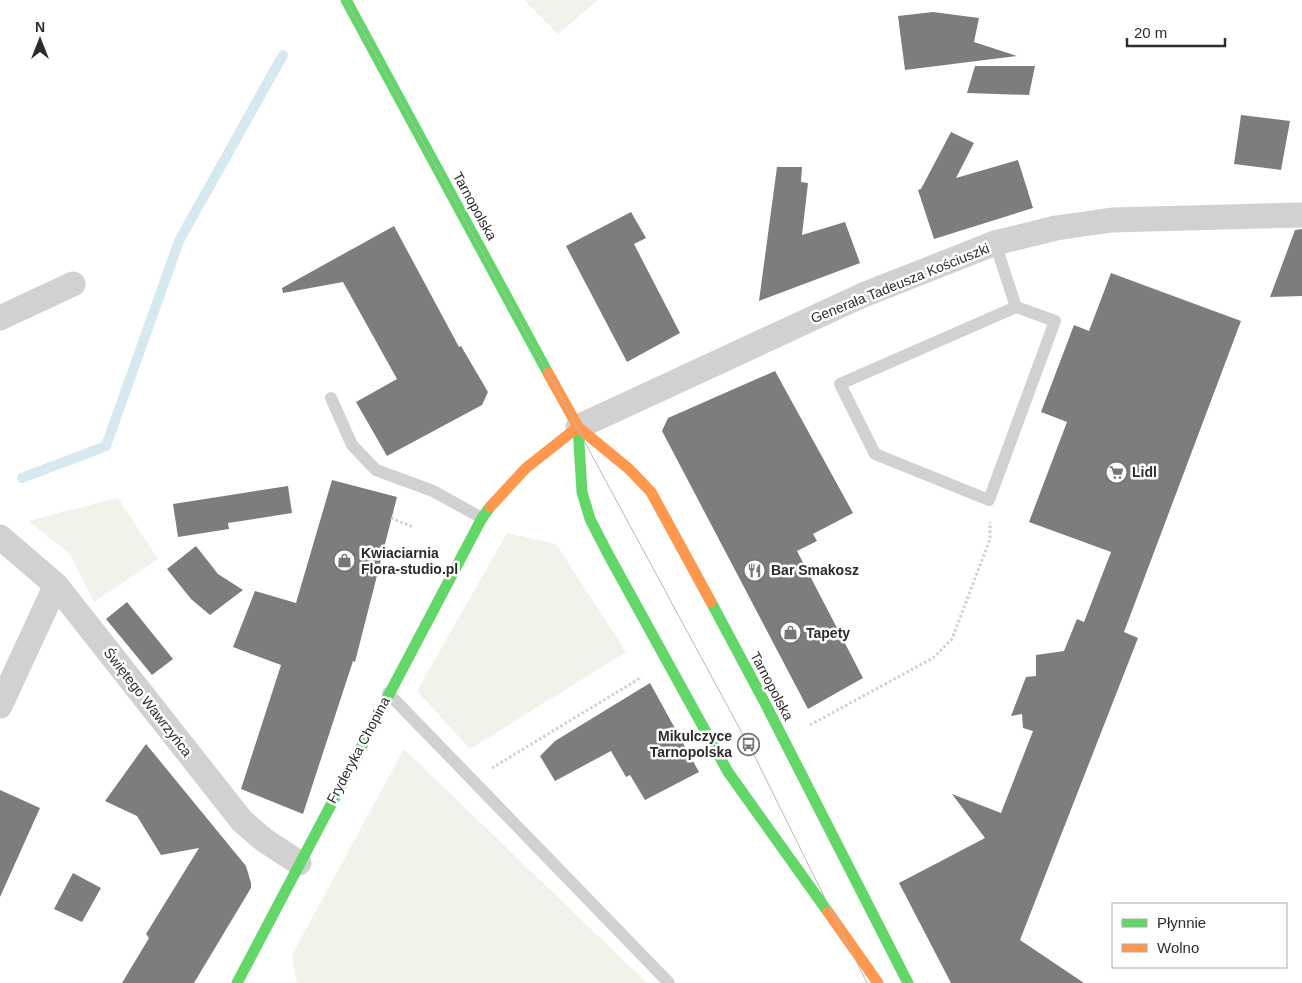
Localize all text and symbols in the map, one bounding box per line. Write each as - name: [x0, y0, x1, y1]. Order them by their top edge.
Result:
- north arrow: [15, 15, 65, 65]
- scale bar: [1127, 15, 1224, 47]
- text: N: [35, 19, 45, 35]
- text: 20 m: [1134, 24, 1167, 41]
- street label: Tarnopolska: [450, 169, 500, 243]
- street label: Generała Tadeusza Kościuszki: [808, 240, 992, 326]
- supermarket icon: Lidl: [1104, 460, 1128, 484]
- place label: Lidl: [1132, 464, 1157, 480]
- place label: Kwiaciarnia Flora-studio.pl: [361, 545, 458, 577]
- shop icon: Kwiaciarnia Flora-studio.pl: [333, 549, 357, 573]
- restaurant icon: Bar Smakosz: [743, 558, 767, 582]
- place label: Bar Smakosz: [771, 562, 859, 578]
- shop icon: Tapety: [778, 621, 802, 645]
- place label: Tapety: [806, 625, 850, 641]
- street label: Świętego Wawrzyńca: [101, 644, 196, 760]
- street label: Tarnopolska: [747, 649, 797, 723]
- street label: Fryderyka Chopina: [323, 694, 393, 806]
- place label: Mikulczyce Tarnopolska: [650, 728, 732, 760]
- bus stop icon: Mikulczyce Tarnopolska: [736, 732, 760, 756]
- legend: [1112, 903, 1287, 968]
- text: Płynnie: [1157, 914, 1206, 931]
- text: Wolno: [1157, 939, 1199, 956]

